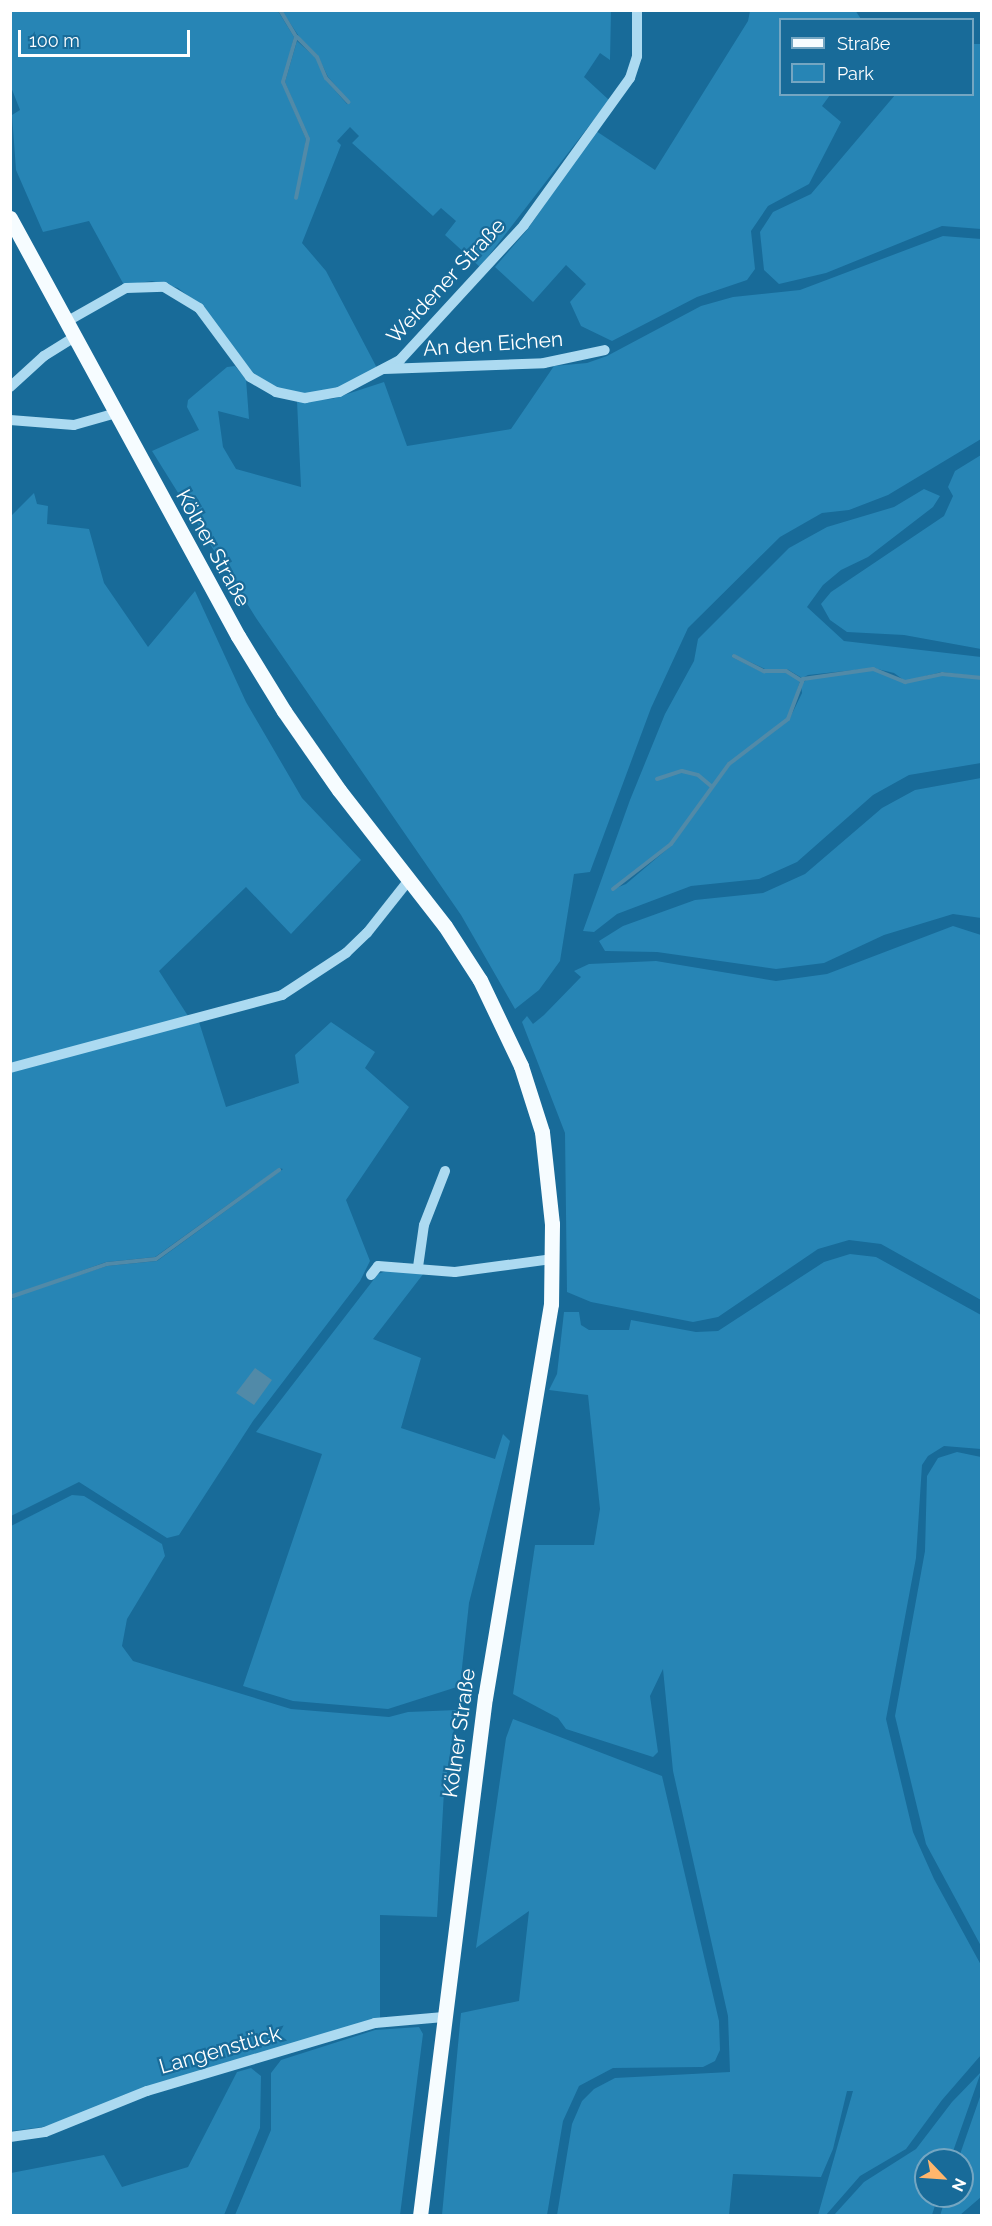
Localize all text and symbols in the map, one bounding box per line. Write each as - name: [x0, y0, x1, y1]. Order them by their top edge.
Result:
- scale bar: [21, 18, 194, 56]
- legend: [779, 18, 974, 96]
- text: 100 m: [29, 30, 80, 51]
- text: Straße: [837, 33, 890, 54]
- text: Park: [837, 63, 874, 84]
- street label: Weidener Straße: [381, 213, 511, 349]
- street label: An den Eichen: [422, 327, 564, 361]
- street label: Kölner Straße: [170, 485, 256, 611]
- street label: Kölner Straße: [437, 1667, 481, 1799]
- street label: Langenstück: [156, 2021, 284, 2079]
- north arrow: [914, 2148, 974, 2208]
- text: N: [948, 2175, 970, 2195]

